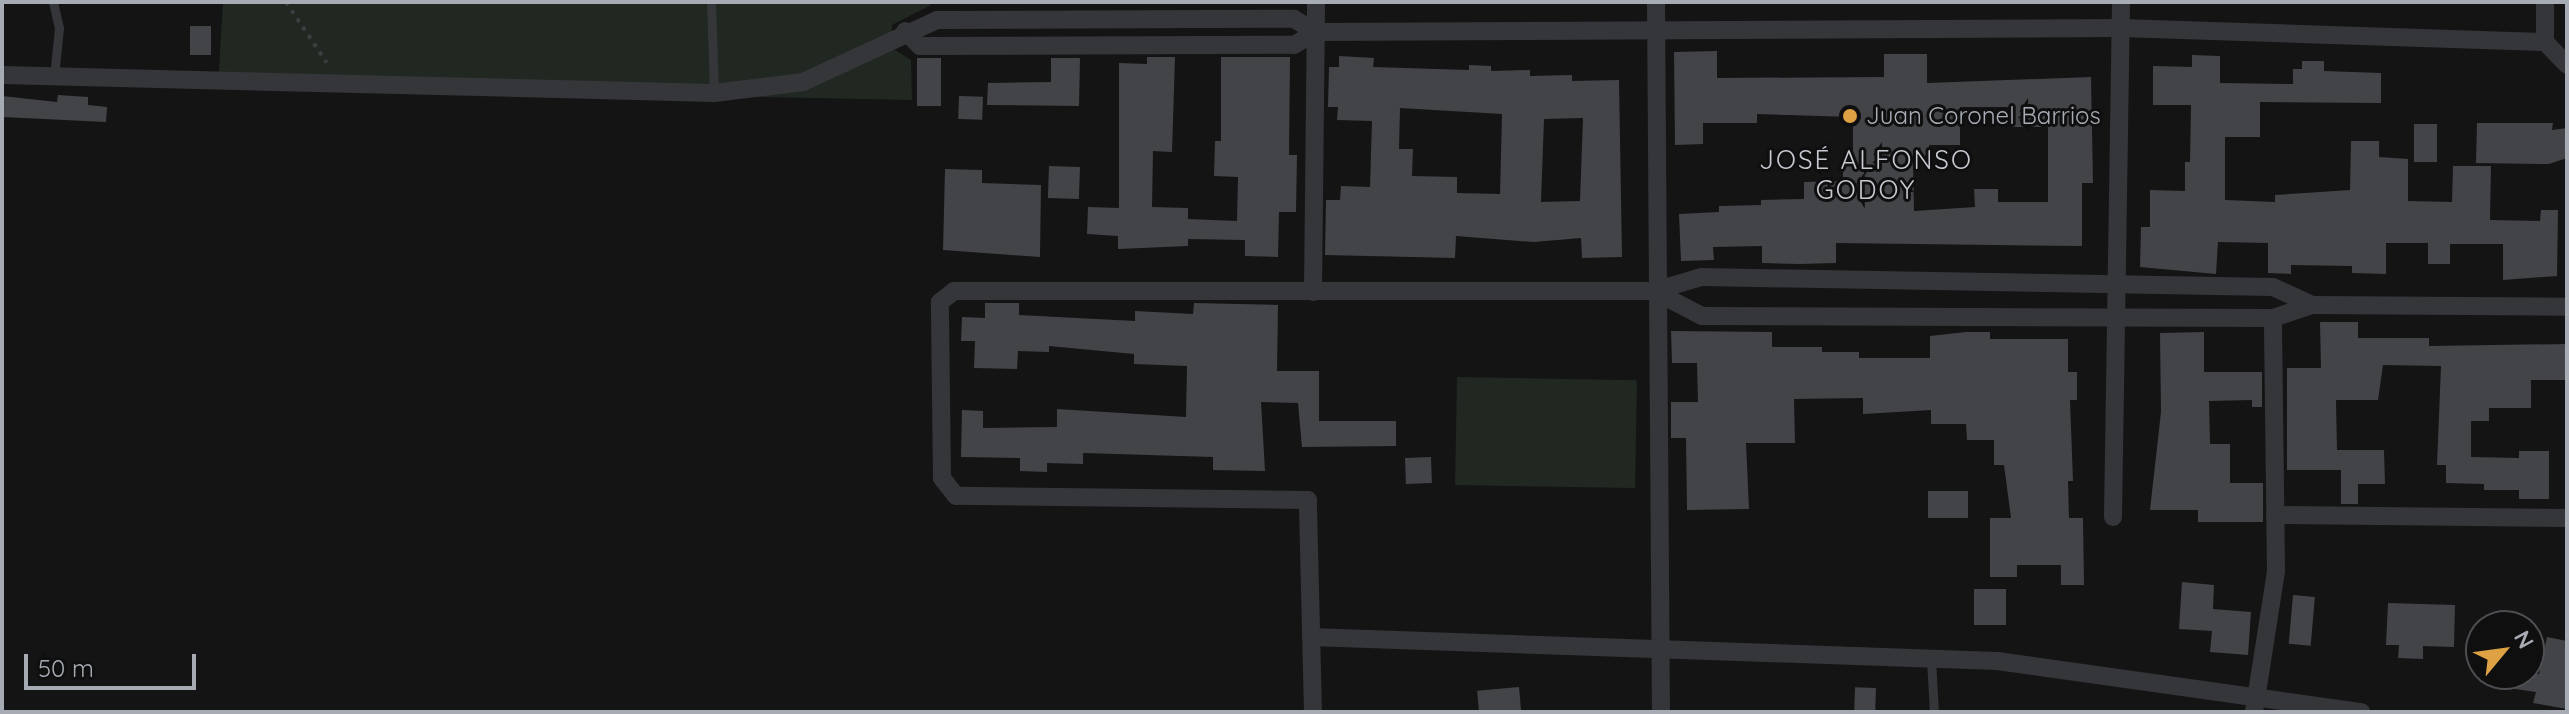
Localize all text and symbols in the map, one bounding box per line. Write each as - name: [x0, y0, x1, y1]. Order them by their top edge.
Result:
- place label: Juan Coronel Barrios: [1866, 102, 2101, 130]
- marker: Juan Coronel Barrios: [1841, 107, 1859, 125]
- district label: JOSÉ ALFONSO GODOY: [1759, 144, 1973, 206]
- north arrow: [2465, 610, 2545, 690]
- text: N: [2508, 625, 2540, 653]
- scale bar: [28, 638, 200, 688]
- text: 50 m: [38, 653, 94, 683]

